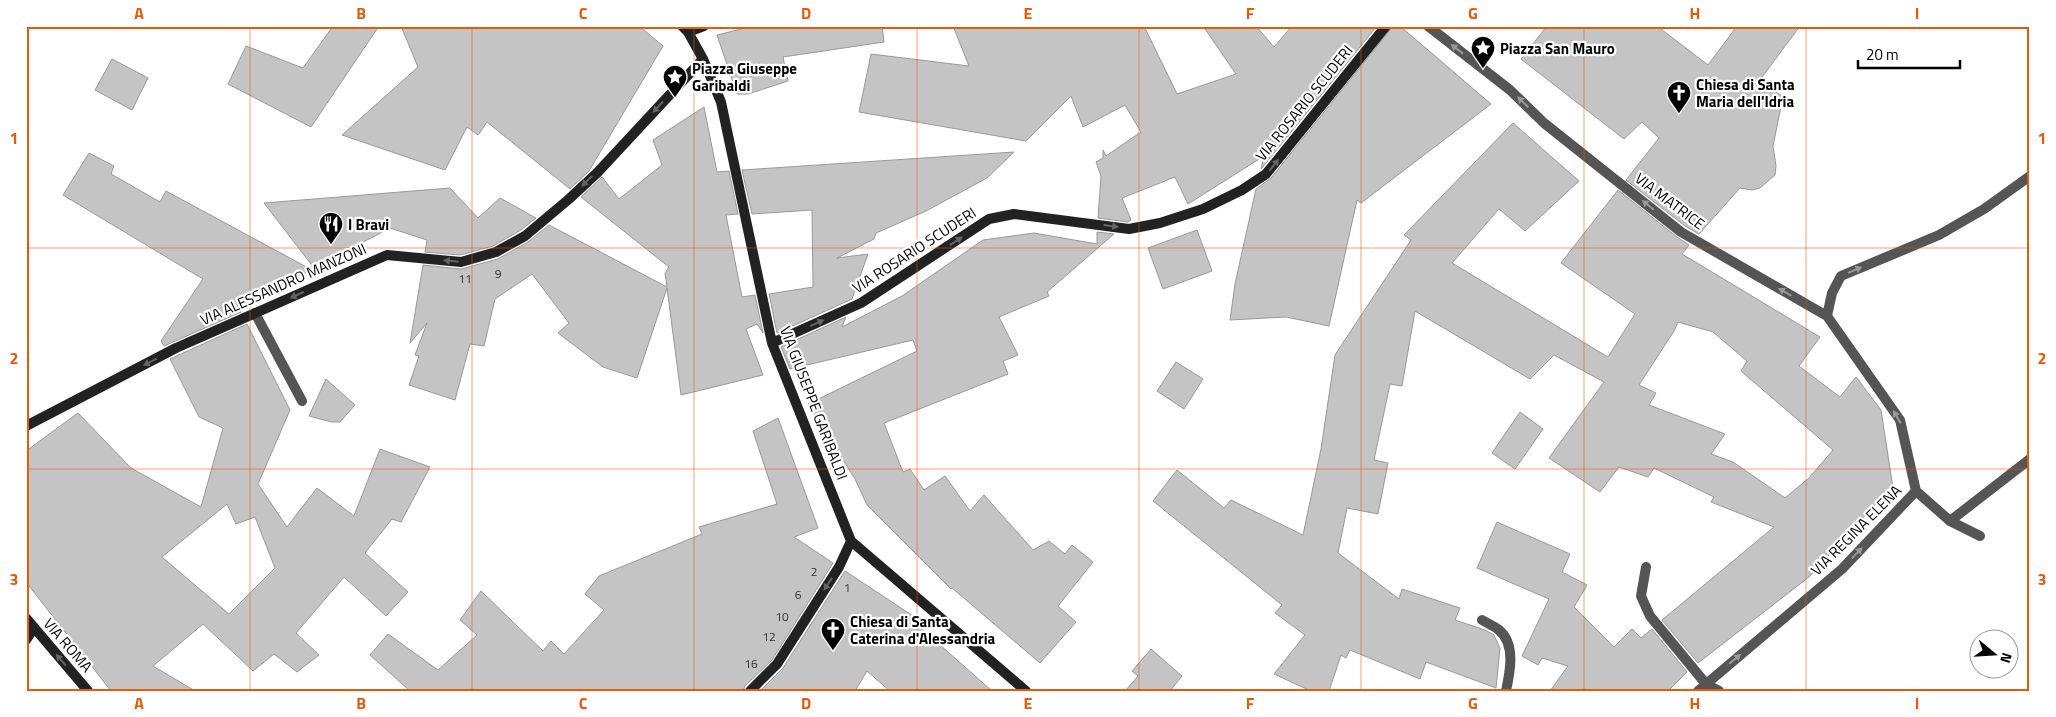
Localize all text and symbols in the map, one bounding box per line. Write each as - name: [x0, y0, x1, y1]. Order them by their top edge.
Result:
- text: A: [134, 1, 144, 25]
- text: B: [356, 1, 366, 25]
- text: C: [579, 1, 588, 25]
- text: D: [801, 1, 811, 25]
- text: E: [1024, 1, 1033, 25]
- text: F: [1246, 1, 1255, 25]
- text: G: [1468, 1, 1478, 25]
- text: H: [1690, 1, 1700, 25]
- text: I: [1915, 1, 1919, 25]
- place icon: Piazza San Mauro: [1470, 35, 1496, 69]
- place label: Piazza San Mauro: [1500, 37, 1615, 60]
- scale bar: [1858, 38, 1961, 70]
- street label: VIA ROSARIO SCUDERI: [1250, 40, 1358, 166]
- text: 20 m: [1866, 43, 1899, 66]
- one-way arrow: [1450, 44, 1464, 54]
- place label: Piazza Giuseppe Garibaldi: [692, 57, 797, 97]
- place icon: Piazza Giuseppe Garibaldi: [662, 64, 688, 98]
- place label: Chiesa di Santa Maria dell'Idria: [1696, 73, 1795, 113]
- church icon: Chiesa di Santa Maria dell'Idria: [1666, 80, 1692, 114]
- one-way arrow: [1517, 96, 1529, 108]
- one-way arrow: [652, 101, 664, 113]
- text: 1: [10, 126, 18, 150]
- text: 1: [2038, 126, 2046, 150]
- one-way arrow: [1269, 158, 1280, 171]
- street label: VIA MATRICE: [1630, 167, 1710, 235]
- one-way arrow: [582, 175, 594, 187]
- one-way arrow: [1642, 200, 1655, 211]
- street label: VIA ROSARIO SCUDERI: [847, 201, 981, 299]
- restaurant icon: I Bravi: [318, 211, 344, 245]
- place label: I Bravi: [348, 213, 389, 236]
- one-way arrow: [1103, 222, 1119, 230]
- one-way arrow: [949, 236, 963, 245]
- street label: VIA ALESSANDRO MANZONI: [196, 237, 370, 331]
- one-way arrow: [443, 257, 459, 265]
- house number: 9: [495, 264, 502, 283]
- one-way arrow: [1848, 266, 1862, 274]
- house number: 11: [458, 269, 472, 288]
- one-way arrow: [1778, 287, 1792, 296]
- one-way arrow: [290, 291, 304, 299]
- one-way arrow: [810, 319, 824, 327]
- street label: VIA GIUSEPPE GARIBALDI: [774, 323, 854, 483]
- text: 2: [10, 346, 18, 370]
- text: 2: [2038, 346, 2046, 370]
- one-way arrow: [142, 358, 157, 366]
- one-way arrow: [1892, 410, 1901, 423]
- street label: VIA REGINA ELENA: [1805, 479, 1907, 581]
- one-way arrow: [1851, 547, 1863, 559]
- house number: 2: [811, 562, 817, 581]
- text: 3: [10, 567, 18, 591]
- text: 3: [2038, 567, 2046, 591]
- one-way arrow: [823, 577, 833, 590]
- house number: 1: [844, 578, 850, 597]
- house number: 6: [795, 585, 802, 604]
- house number: 10: [775, 607, 789, 626]
- place label: Chiesa di Santa Caterina d'Alessandria: [850, 610, 996, 650]
- street label: VIA ROMA: [38, 613, 98, 677]
- church icon: Chiesa di Santa Caterina d'Alessandria: [820, 617, 846, 651]
- house number: 12: [762, 627, 776, 646]
- north arrow: [1968, 630, 2018, 680]
- text: N: [1995, 650, 2018, 666]
- one-way arrow: [55, 654, 67, 666]
- house number: 16: [744, 654, 758, 673]
- one-way arrow: [1728, 654, 1741, 665]
- text: A: [134, 691, 144, 715]
- text: B: [356, 691, 366, 715]
- text: C: [579, 691, 588, 715]
- text: D: [801, 691, 811, 715]
- text: E: [1024, 691, 1033, 715]
- text: F: [1246, 691, 1255, 715]
- text: G: [1468, 691, 1478, 715]
- text: H: [1690, 691, 1700, 715]
- text: I: [1915, 691, 1919, 715]

